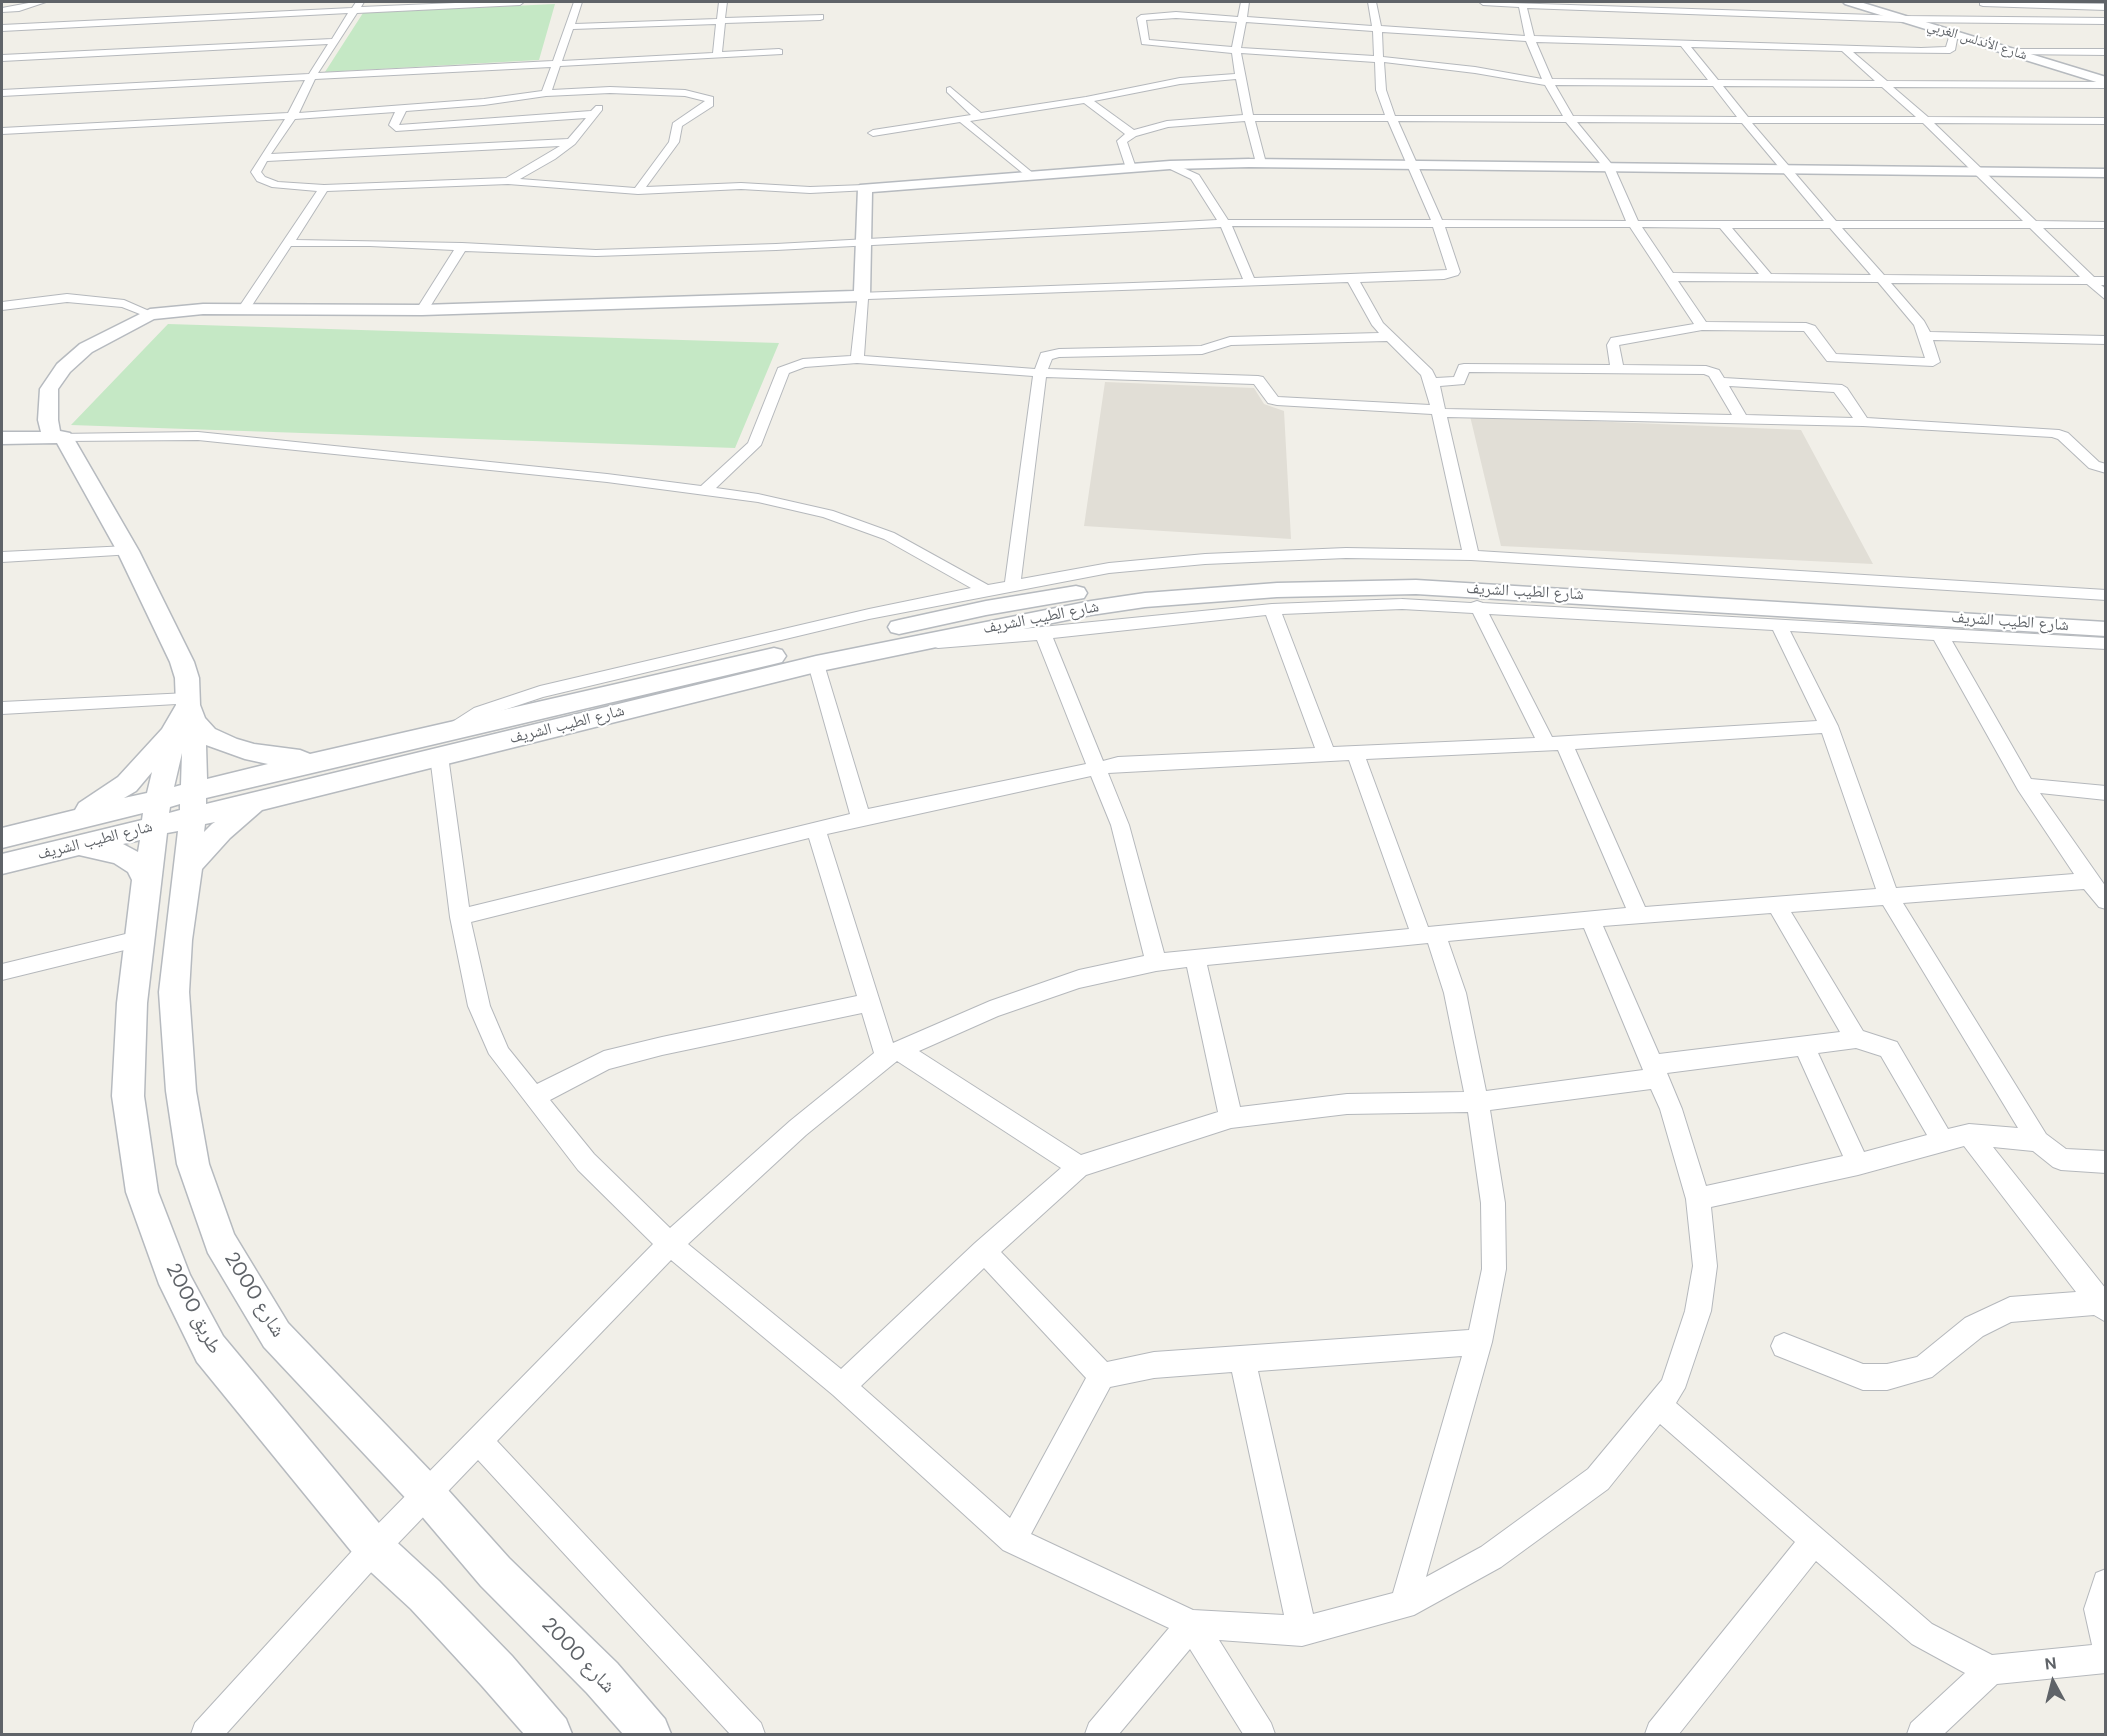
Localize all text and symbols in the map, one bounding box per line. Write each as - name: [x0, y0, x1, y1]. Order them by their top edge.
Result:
- street label: شارع الأندلس الغربي: [1925, 18, 2029, 64]
- street label: شارع الطيب الشريف: [1466, 579, 1584, 605]
- street label: شارع الطيب الشريف: [981, 597, 1101, 639]
- street label: شارع الطيب الشريف: [1951, 608, 2069, 636]
- street label: شارع الطيب الشريف: [508, 701, 626, 749]
- street label: شارع الطيب الشريف: [36, 817, 154, 865]
- street label: شارع 2000: [218, 1248, 290, 1342]
- street label: طريق 2000: [160, 1260, 226, 1358]
- street label: شارع 2000: [536, 1613, 620, 1699]
- north arrow: [2023, 1652, 2083, 1712]
- text: N: [2044, 1653, 2058, 1675]

